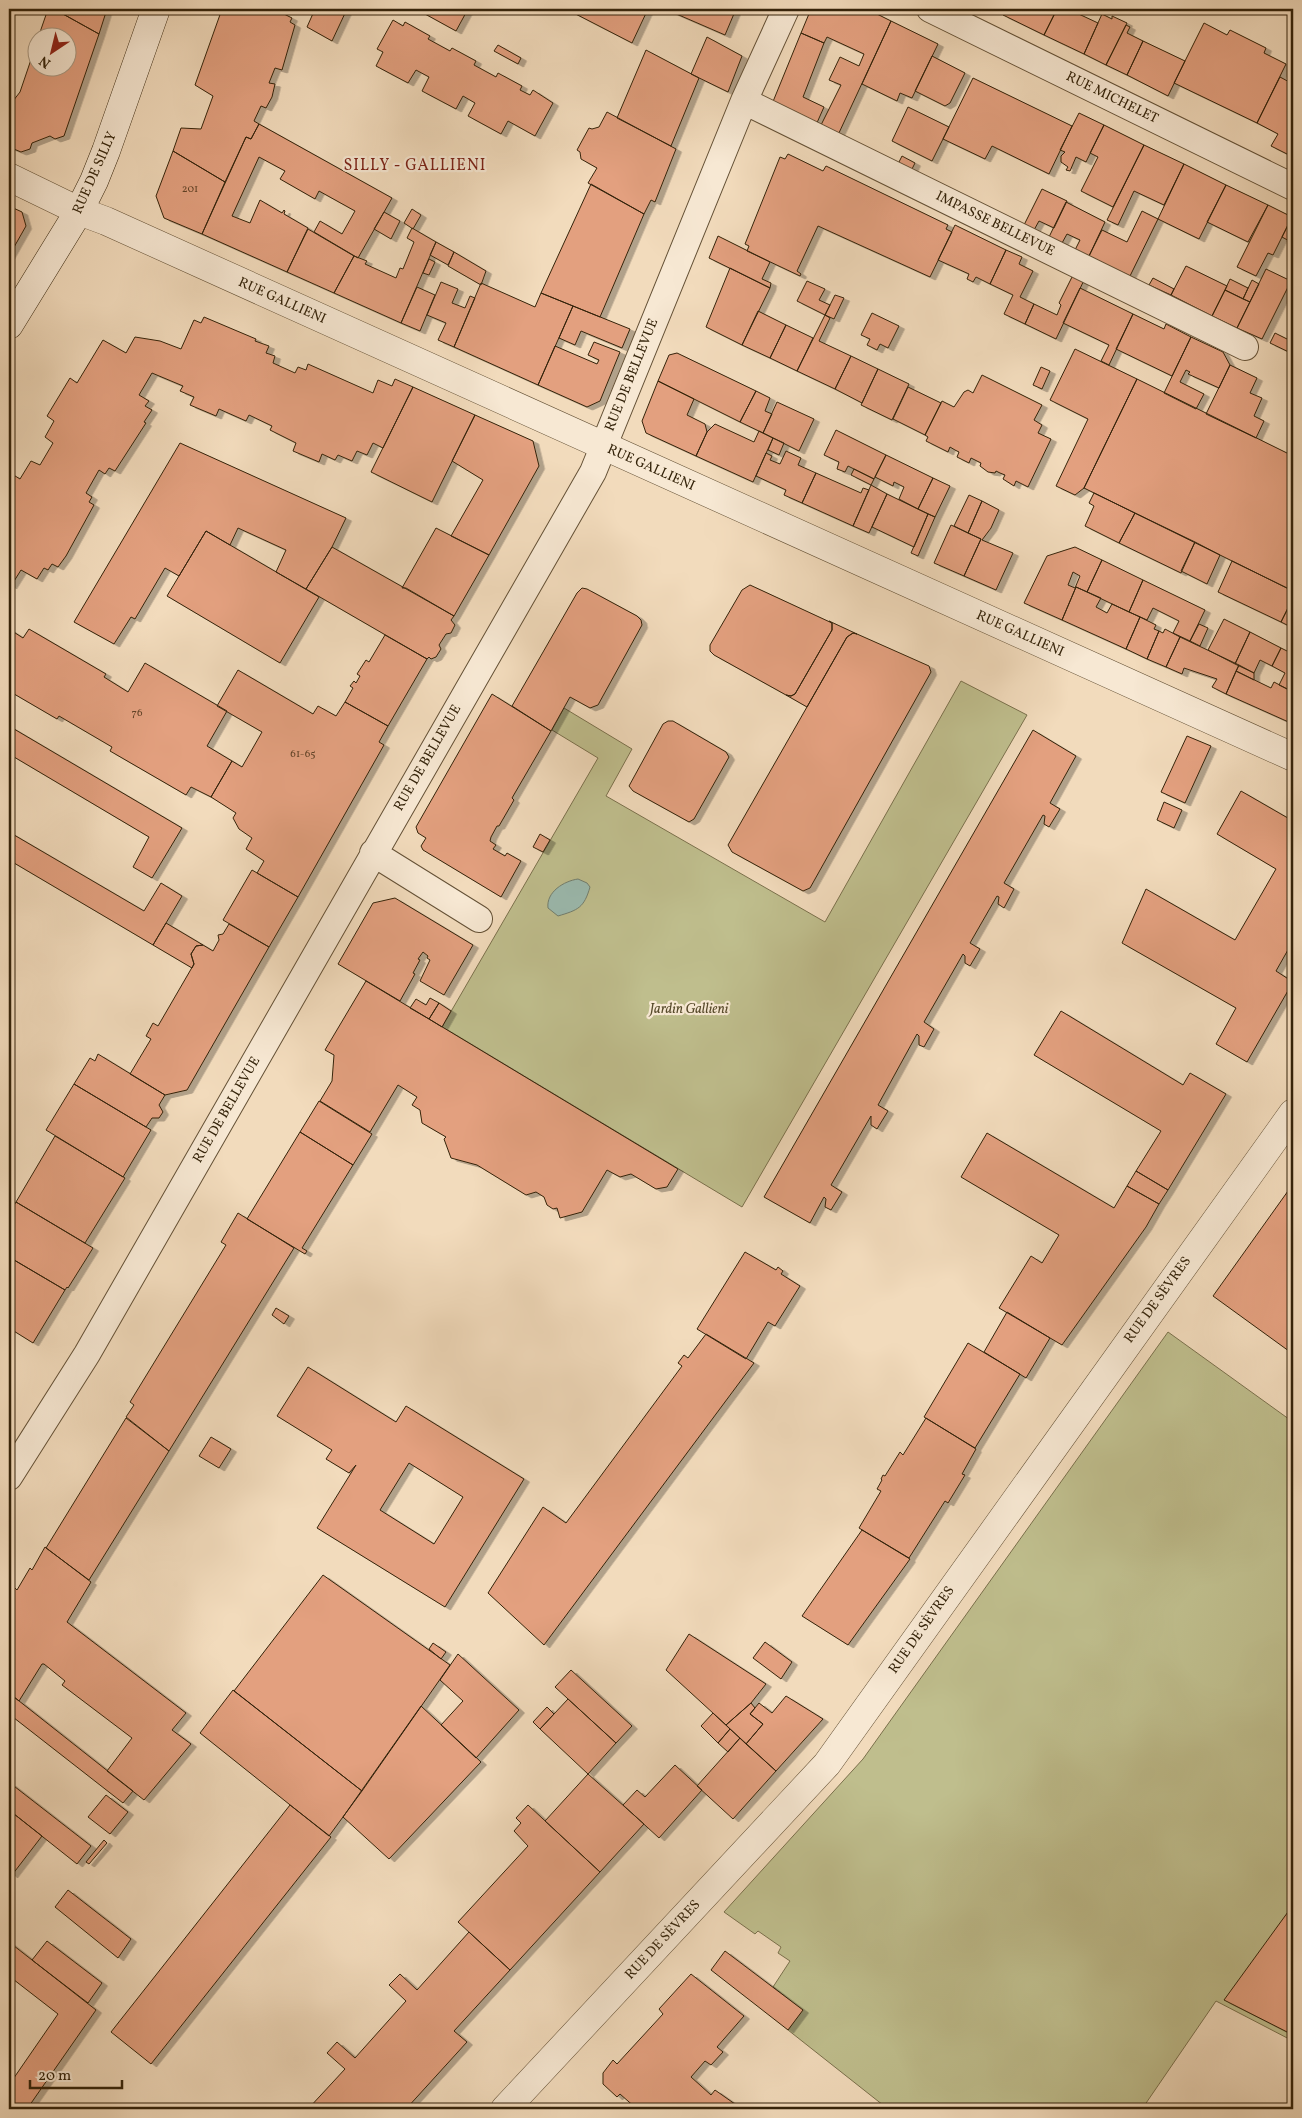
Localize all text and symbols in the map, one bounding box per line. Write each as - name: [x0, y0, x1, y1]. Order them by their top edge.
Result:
- north arrow: [28, 28, 78, 78]
- text: N: [36, 51, 55, 72]
- street label: RUE MICHELET: [1063, 67, 1161, 129]
- street label: RUE DE SILLY: [68, 129, 122, 217]
- district label: SILLY - GALLIENI: [343, 155, 487, 177]
- house number: 201: [182, 182, 198, 197]
- street label: IMPASSE BELLEVUE: [932, 187, 1058, 261]
- street label: RUE GALLIENI: [235, 273, 329, 329]
- street label: RUE DE BELLEVUE: [601, 316, 663, 434]
- street label: RUE GALLIENI: [604, 440, 698, 496]
- street label: RUE GALLIENI: [973, 606, 1067, 662]
- street label: RUE DE BELLEVUE: [390, 701, 466, 815]
- house number: 76: [132, 706, 143, 721]
- house number: 61-65: [290, 747, 316, 762]
- park label: Jardin Gallieni: [648, 1000, 729, 1019]
- street label: RUE DE BELLEVUE: [189, 1053, 265, 1167]
- street label: RUE DE SÈVRES: [1119, 1252, 1196, 1347]
- street label: RUE DE SÈVRES: [884, 1582, 959, 1678]
- street label: RUE DE SÈVRES: [620, 1895, 705, 1984]
- scale bar: [30, 2058, 122, 2090]
- text: 20 m: [38, 2066, 71, 2087]

